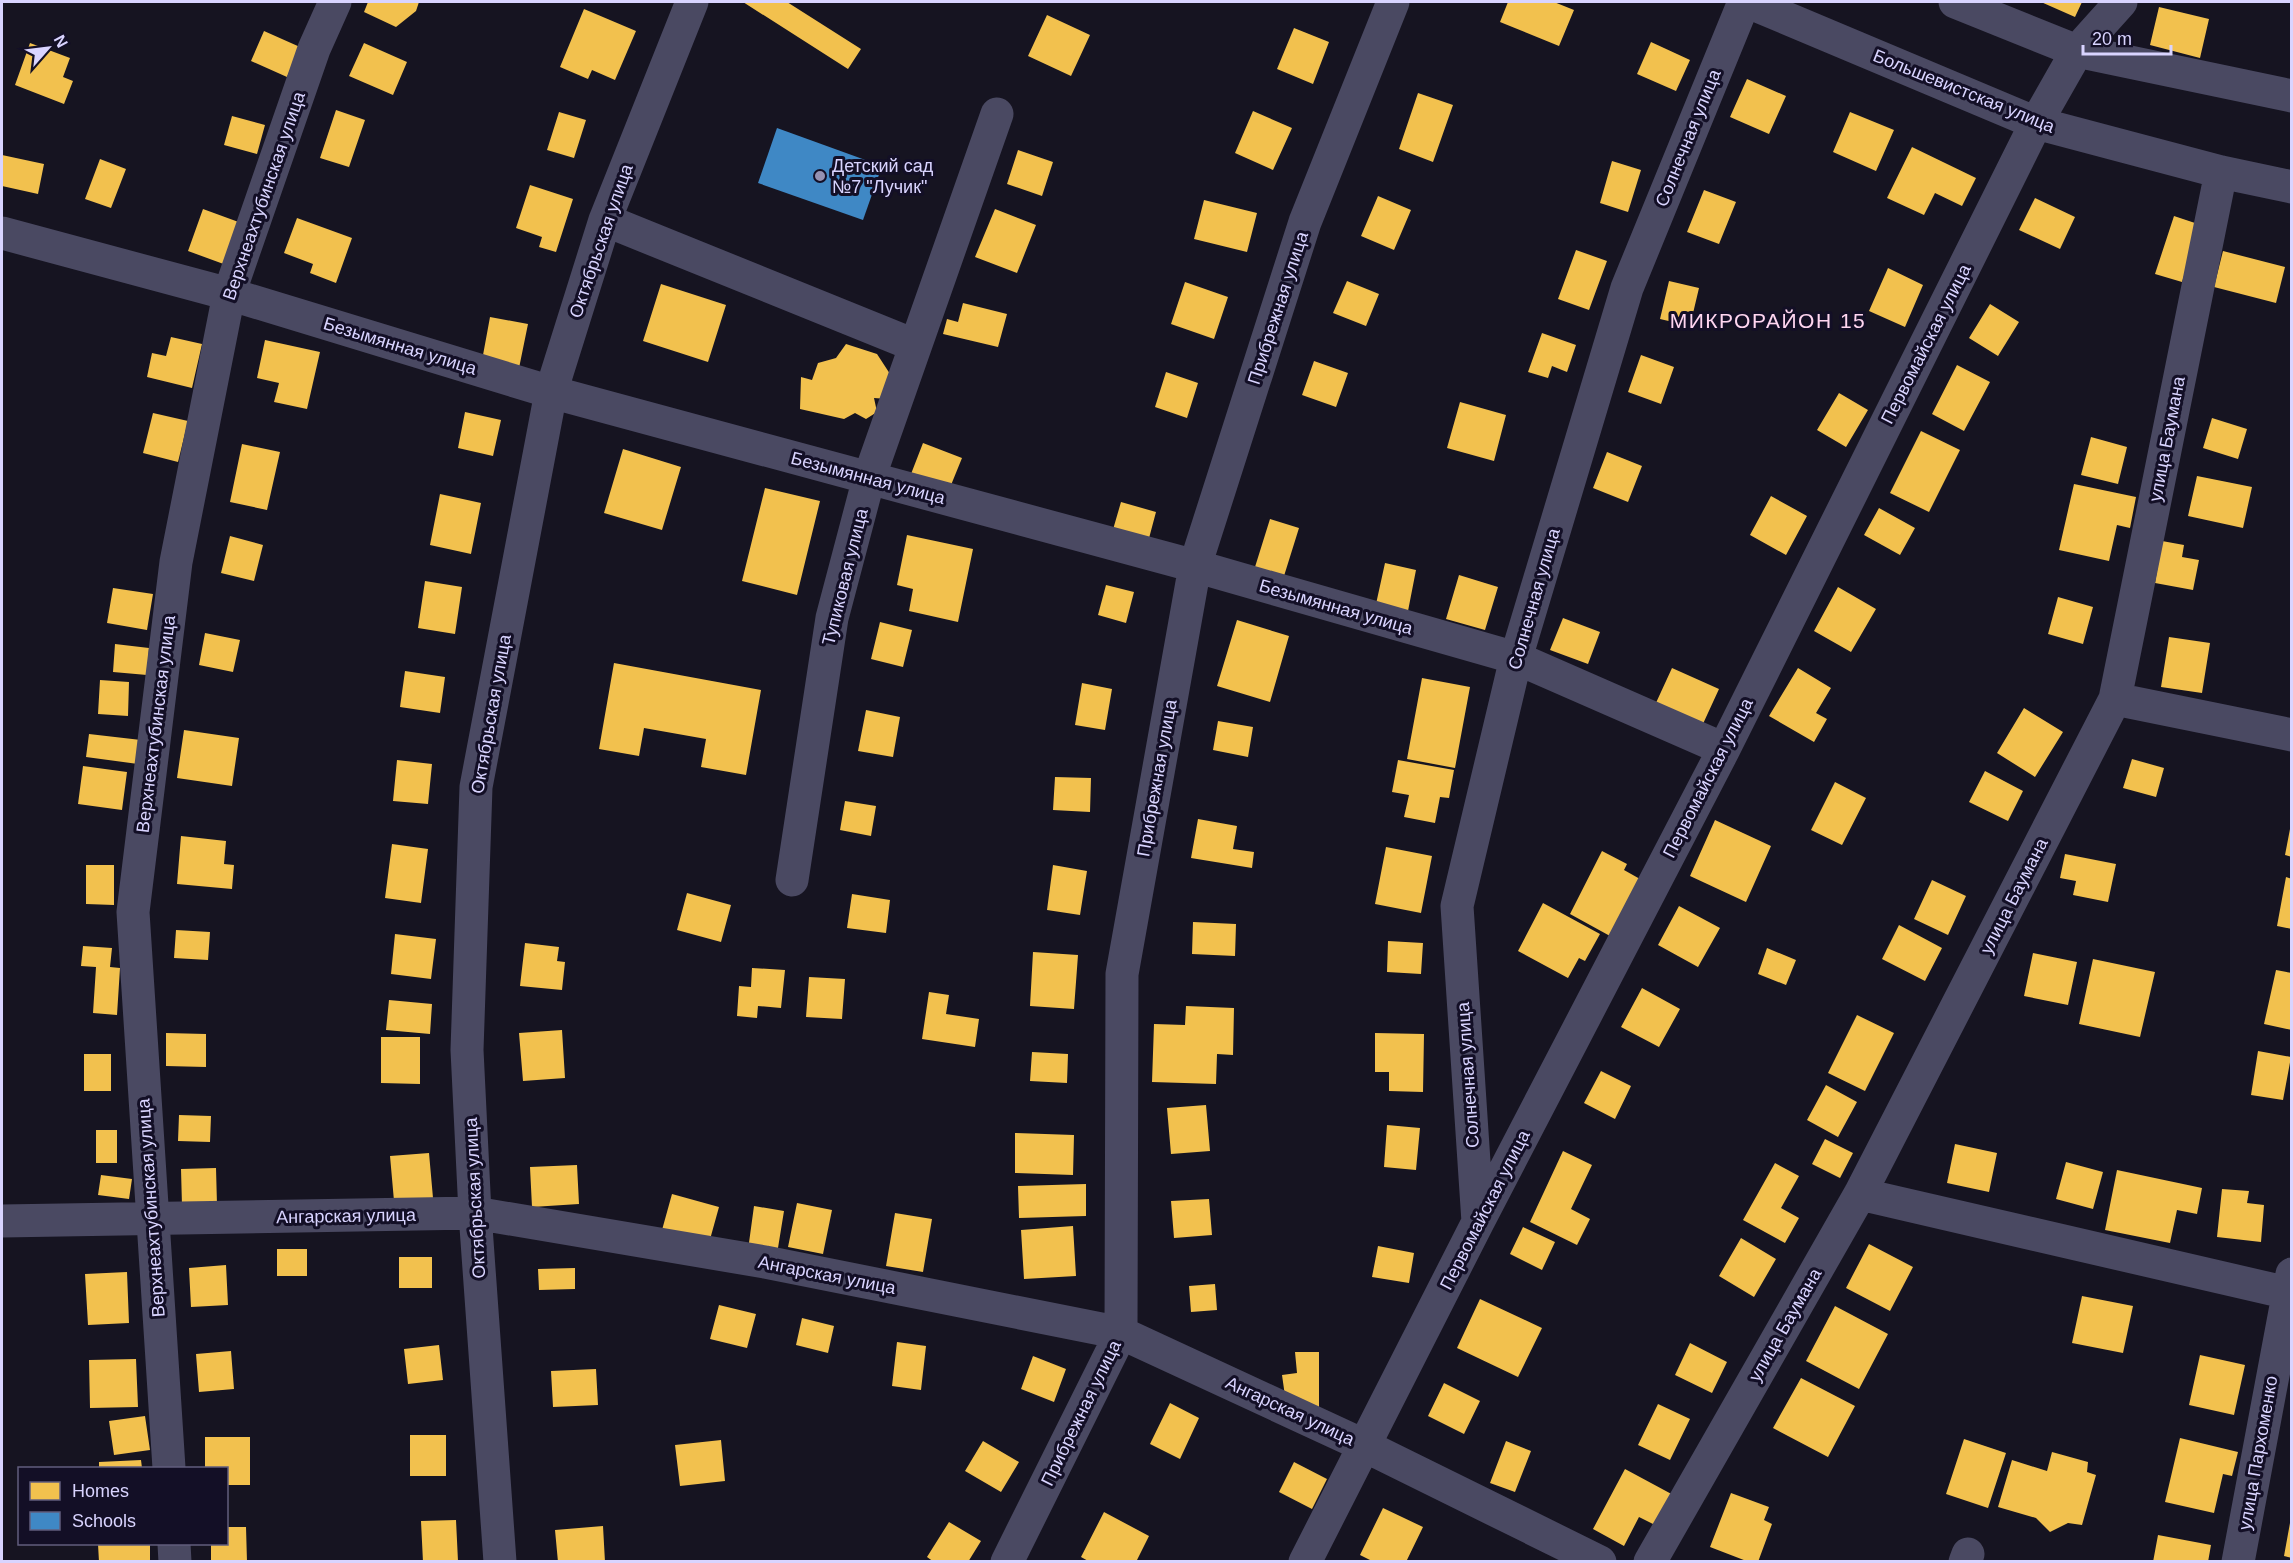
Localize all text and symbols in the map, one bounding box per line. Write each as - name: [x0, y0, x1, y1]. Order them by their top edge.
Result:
- north arrow: [18, 18, 78, 78]
- scale bar: [2083, 18, 2172, 56]
- text: 20 m: [2092, 29, 2132, 49]
- text: N: [51, 32, 71, 50]
- street label: Большевистская улица: [1870, 45, 2059, 137]
- street label: Солнечная улица: [1651, 66, 1725, 209]
- street label: Верхнеахтубинская улица: [219, 88, 309, 303]
- place label: Детский сад №7 "Лучик": [832, 156, 934, 197]
- street label: Октябрьская улица: [565, 161, 637, 321]
- marker: Детский сад №7 "Лучик": [813, 169, 827, 183]
- street label: Прибрежная улица: [1244, 228, 1312, 387]
- street label: Первомайская улица: [1877, 260, 1975, 427]
- district label: МИКРОРАЙОН 15: [1670, 309, 1866, 332]
- street label: Безымянная улица: [321, 313, 480, 379]
- street label: улица Баумана: [2145, 374, 2189, 503]
- street label: Безымянная улица: [789, 448, 948, 508]
- street label: Тупиковая улица: [818, 505, 872, 648]
- street label: Солнечная улица: [1504, 525, 1564, 672]
- street label: Безымянная улица: [1257, 575, 1416, 639]
- street label: Верхнеахтубинская улица: [133, 613, 179, 834]
- street label: Октябрьская улица: [467, 632, 515, 795]
- street label: Первомайская улица: [1659, 694, 1757, 861]
- street label: Прибрежная улица: [1133, 697, 1181, 858]
- street label: улица Баумана: [1976, 834, 2052, 957]
- street label: Солнечная улица: [1453, 1000, 1483, 1149]
- street label: Верхнеахтубинская улица: [133, 1097, 169, 1318]
- street label: Октябрьская улица: [461, 1116, 489, 1279]
- street label: Первомайская улица: [1436, 1126, 1534, 1293]
- street label: Ангарская улица: [276, 1205, 417, 1227]
- street label: Ангарская улица: [757, 1252, 898, 1298]
- street label: улица Баумана: [1745, 1264, 1826, 1385]
- street label: Прибрежная улица: [1037, 1336, 1125, 1489]
- street label: Ангарская улица: [1222, 1372, 1358, 1450]
- street label: улица Пархоменко: [2235, 1374, 2281, 1532]
- legend: [18, 1467, 228, 1545]
- text: Homes: [72, 1481, 129, 1501]
- text: Schools: [72, 1511, 136, 1531]

